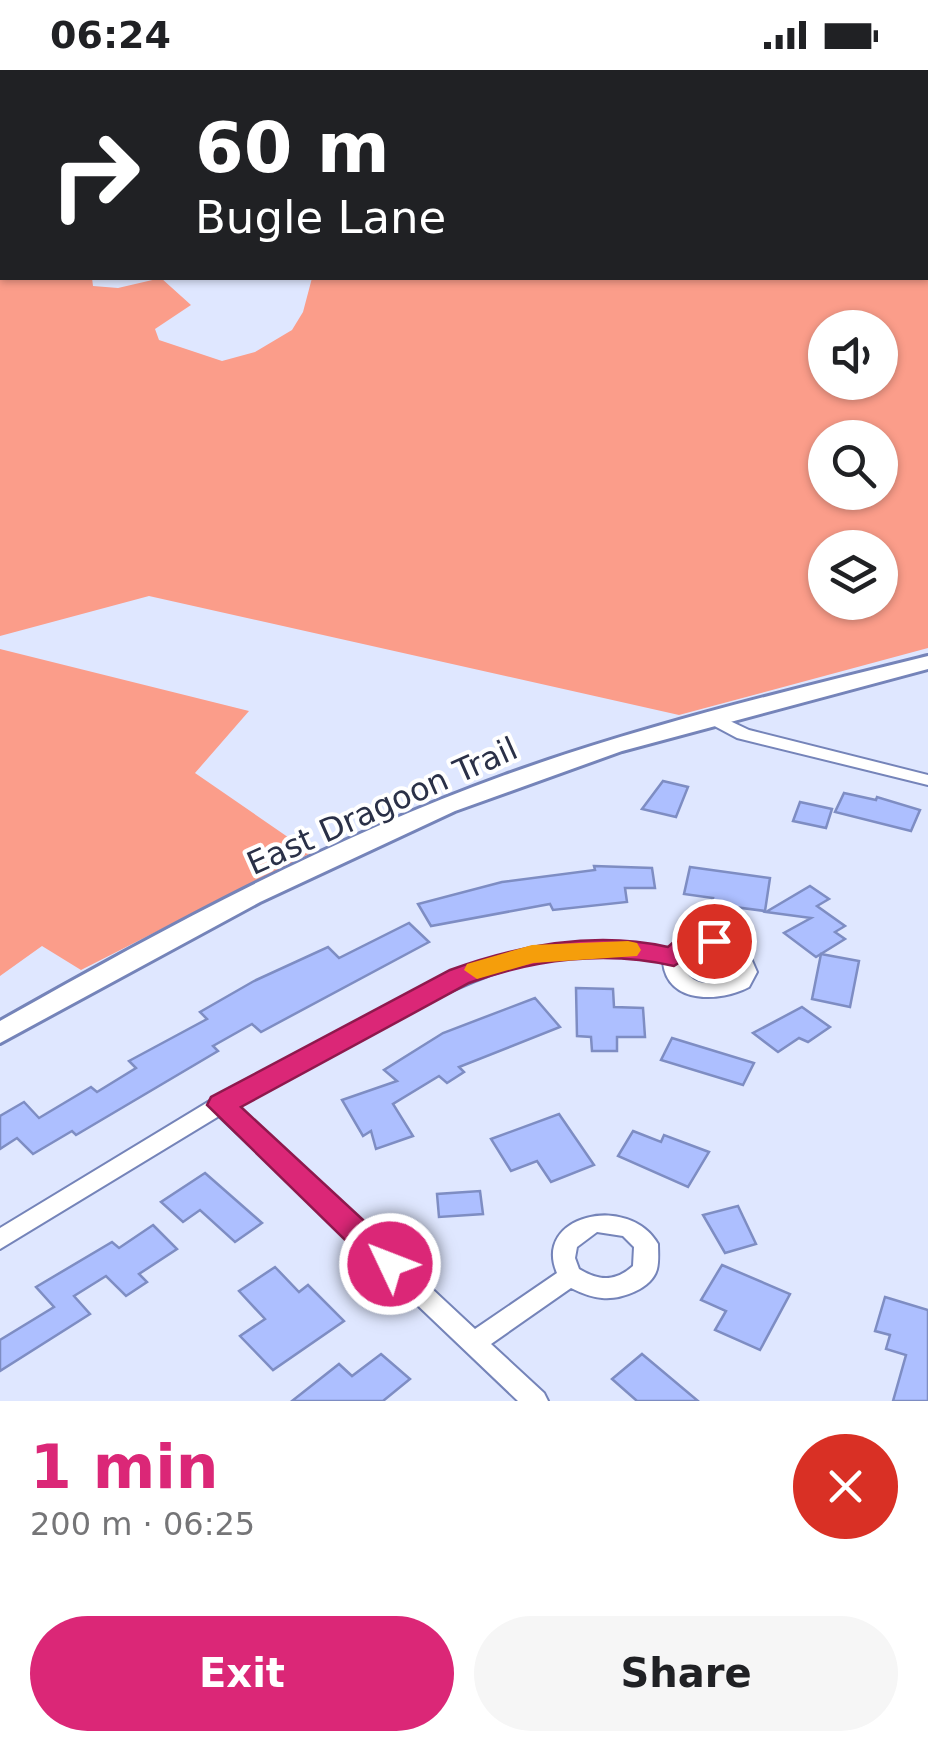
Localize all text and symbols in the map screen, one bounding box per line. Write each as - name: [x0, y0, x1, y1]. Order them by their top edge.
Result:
- text: 06:24: [50, 13, 171, 57]
- text: 60 m: [195, 107, 390, 189]
- icon: right: [30, 110, 160, 240]
- text: Bugle Lane: [195, 191, 446, 244]
- map controls: [808, 310, 898, 620]
- button: sound: [808, 310, 898, 400]
- button: search: [808, 420, 898, 510]
- button: layers: [808, 530, 898, 620]
- street label: East Dragoon Trail: [241, 729, 523, 883]
- pin: [672, 899, 757, 984]
- icon: arrive: [687, 914, 742, 969]
- position arrow: [338, 1212, 442, 1316]
- text: 1 min: [30, 1432, 218, 1502]
- button: close: [793, 1434, 898, 1539]
- text: 200 m · 06:25: [30, 1505, 255, 1543]
- button: Exit: [30, 1616, 454, 1731]
- button: Share: [474, 1616, 898, 1731]

